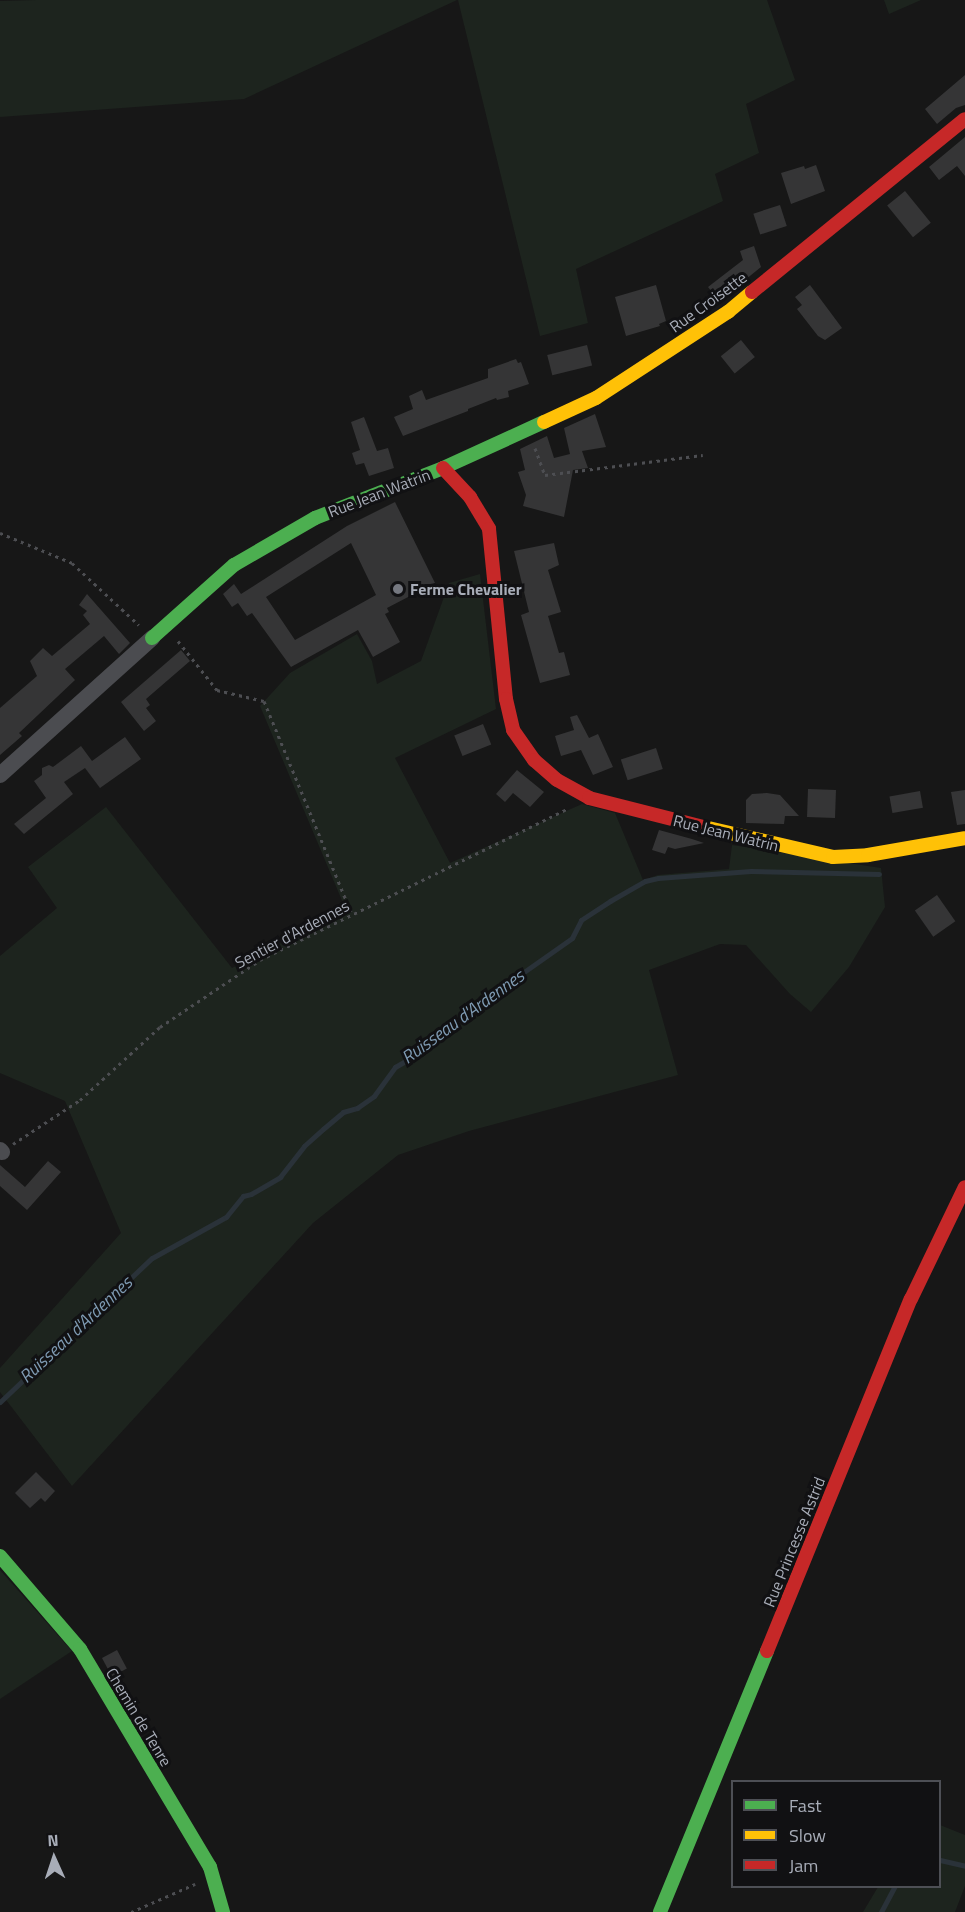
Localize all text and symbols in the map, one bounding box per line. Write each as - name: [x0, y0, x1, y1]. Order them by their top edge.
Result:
- street label: Rue Croisette: [666, 268, 750, 336]
- street label: Rue Jean Watrin: [325, 465, 433, 521]
- place label: Ferme Chevalier: [410, 579, 522, 599]
- marker: Ferme Chevalier: [391, 582, 405, 596]
- street label: Rue Jean Watrin: [671, 811, 781, 855]
- street label: Sentier d'Ardennes: [232, 896, 352, 972]
- water label: Ruisseau d'Ardennes: [398, 965, 528, 1069]
- water label: Ruisseau d'Ardennes: [15, 1272, 137, 1388]
- street label: Rue Princesse Astrid: [759, 1474, 829, 1610]
- street label: Chemin de Tenre: [102, 1664, 176, 1770]
- legend: [731, 1780, 941, 1888]
- text: Fast: [789, 1792, 822, 1819]
- text: Slow: [789, 1822, 826, 1849]
- north arrow: [24, 1828, 84, 1888]
- text: N: [47, 1828, 59, 1852]
- text: Jam: [789, 1852, 818, 1879]

